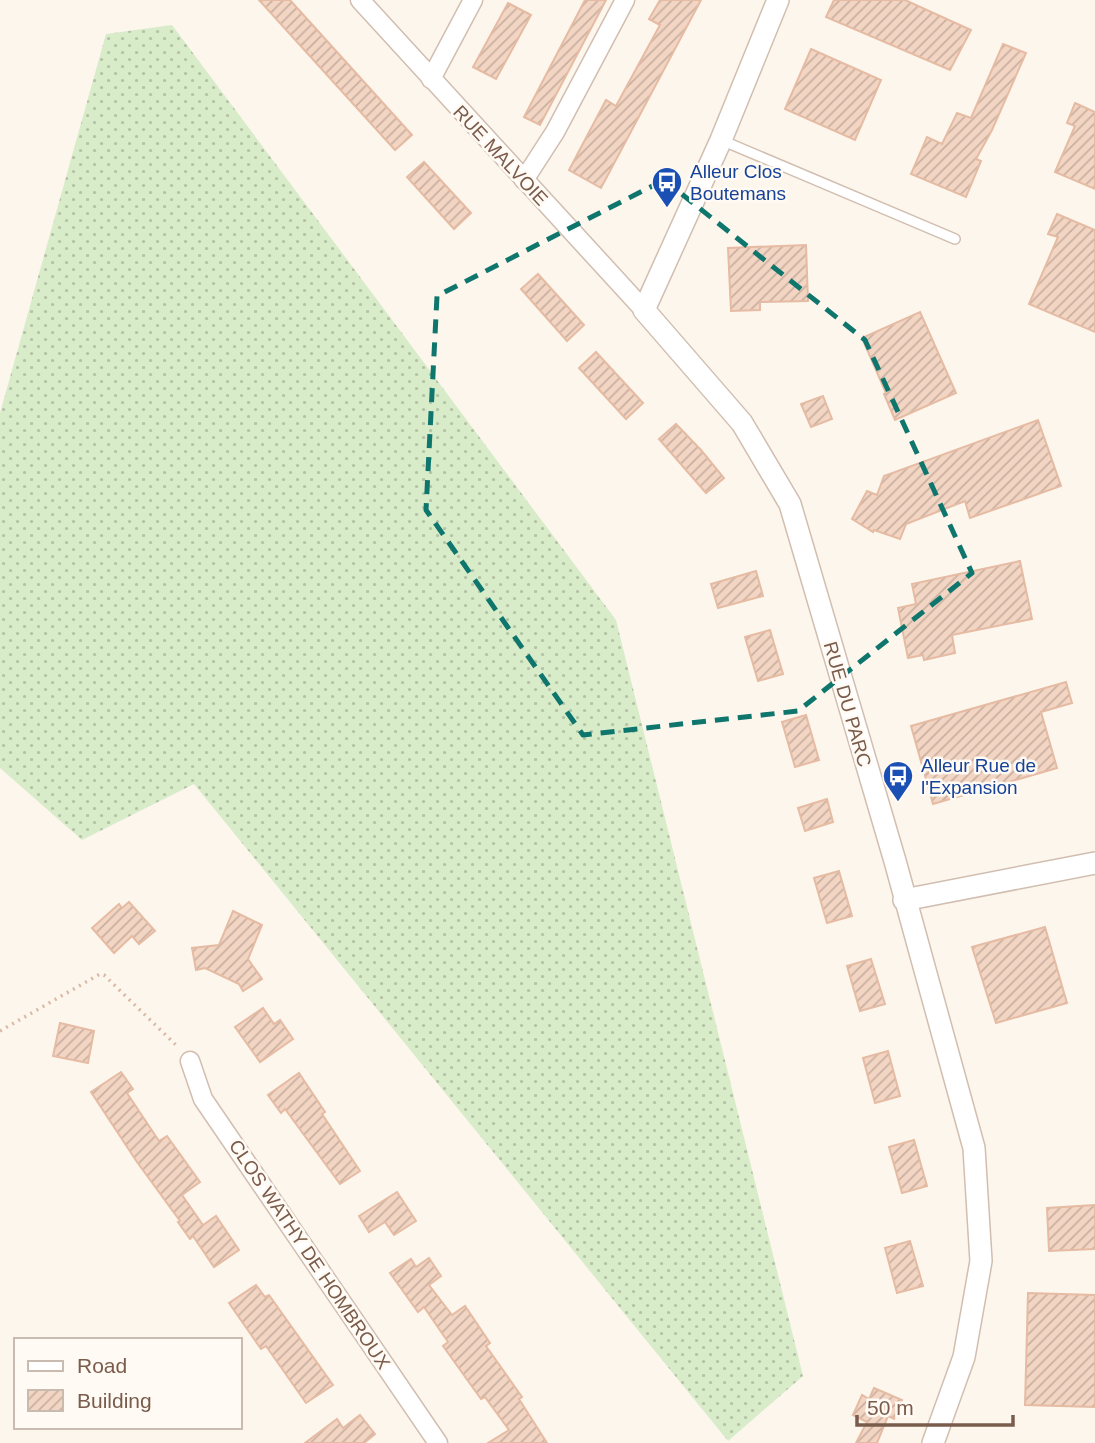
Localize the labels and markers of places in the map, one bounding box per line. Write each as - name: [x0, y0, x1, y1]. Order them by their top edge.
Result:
- place label: Alleur Clos Boutemans: [690, 161, 786, 204]
- bus stop icon: Alleur Clos Boutemans: [650, 165, 684, 209]
- place label: Alleur Rue de l'Expansion: [921, 755, 1036, 798]
- bus stop icon: Alleur Rue de l'Expansion: [881, 759, 915, 803]

